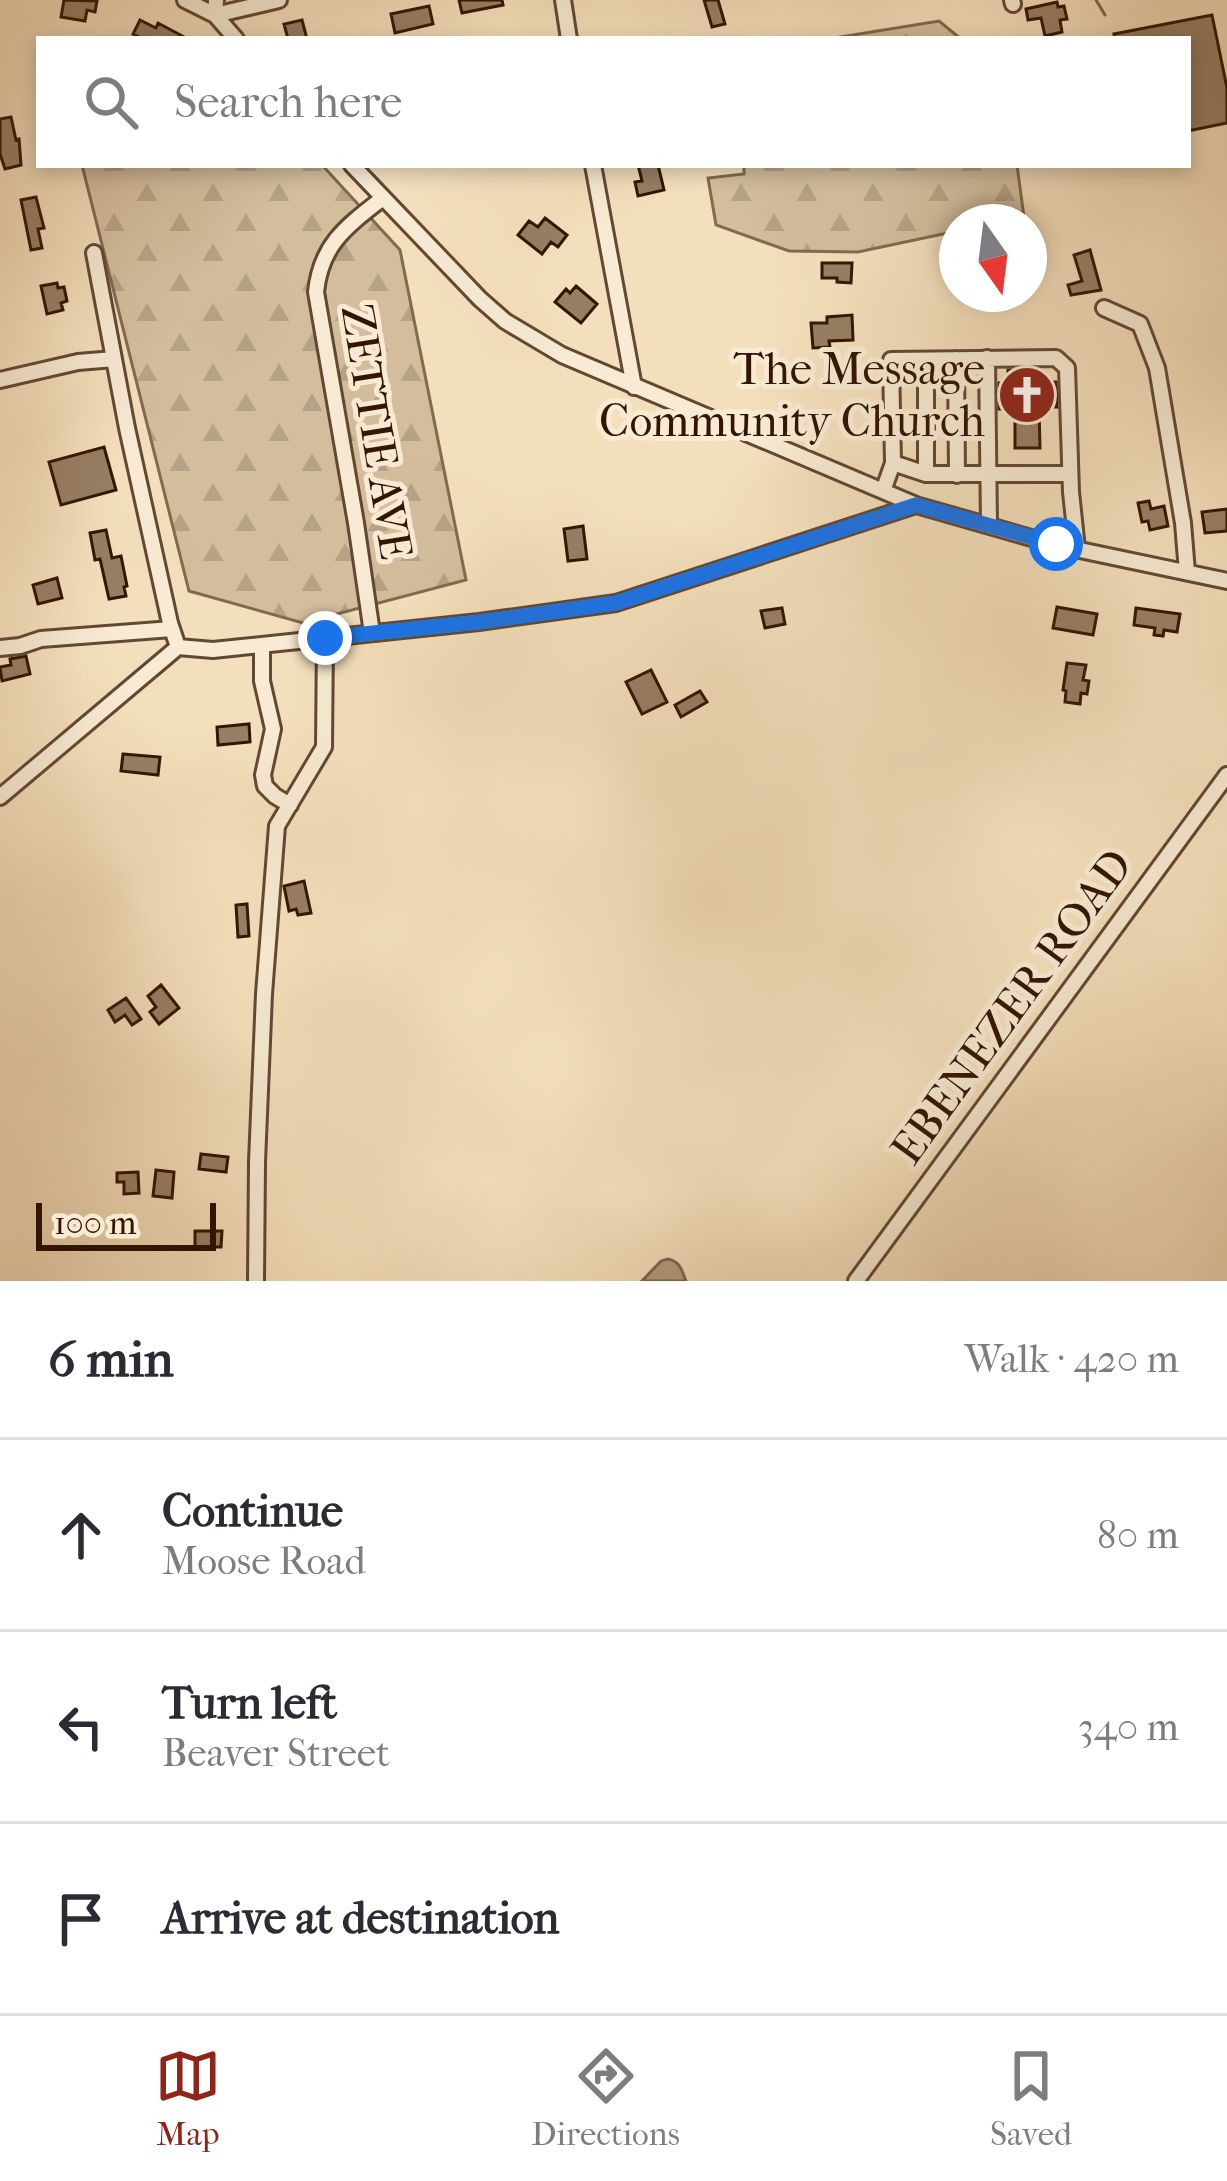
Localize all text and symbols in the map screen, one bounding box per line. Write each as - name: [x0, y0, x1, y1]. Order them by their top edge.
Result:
- search box: [36, 36, 1191, 168]
- icon: search: [78, 69, 144, 135]
- text: Search here: [174, 76, 402, 129]
- north arrow: [939, 204, 1047, 312]
- street label: ZETTIE AVE: [330, 301, 422, 563]
- place label: The Message Community Church: [599, 343, 985, 448]
- church icon: The Message Community Church: [996, 364, 1058, 426]
- route start: [1029, 517, 1083, 571]
- route end: [298, 611, 352, 665]
- street label: EBENEZER ROAD: [880, 840, 1144, 1174]
- scale bar: [36, 1197, 216, 1250]
- text: 100 m: [54, 1204, 137, 1243]
- text: 6 min: [48, 1329, 174, 1389]
- text: Walk · 420 m: [964, 1336, 1179, 1382]
- text: Continue: [162, 1485, 343, 1538]
- icon: ahead: [48, 1502, 114, 1568]
- text: 80 m: [1097, 1512, 1179, 1558]
- text: Moose Road: [162, 1538, 366, 1584]
- text: Turn left: [162, 1677, 337, 1730]
- icon: left: [48, 1694, 114, 1760]
- text: 340 m: [1078, 1704, 1179, 1750]
- text: Beaver Street: [162, 1730, 390, 1776]
- icon: arrive: [48, 1886, 114, 1952]
- text: Arrive at destination: [162, 1892, 559, 1945]
- tab: Map: [155, 2043, 221, 2154]
- tab: Directions: [531, 2043, 680, 2154]
- tab: Saved: [990, 2043, 1072, 2154]

